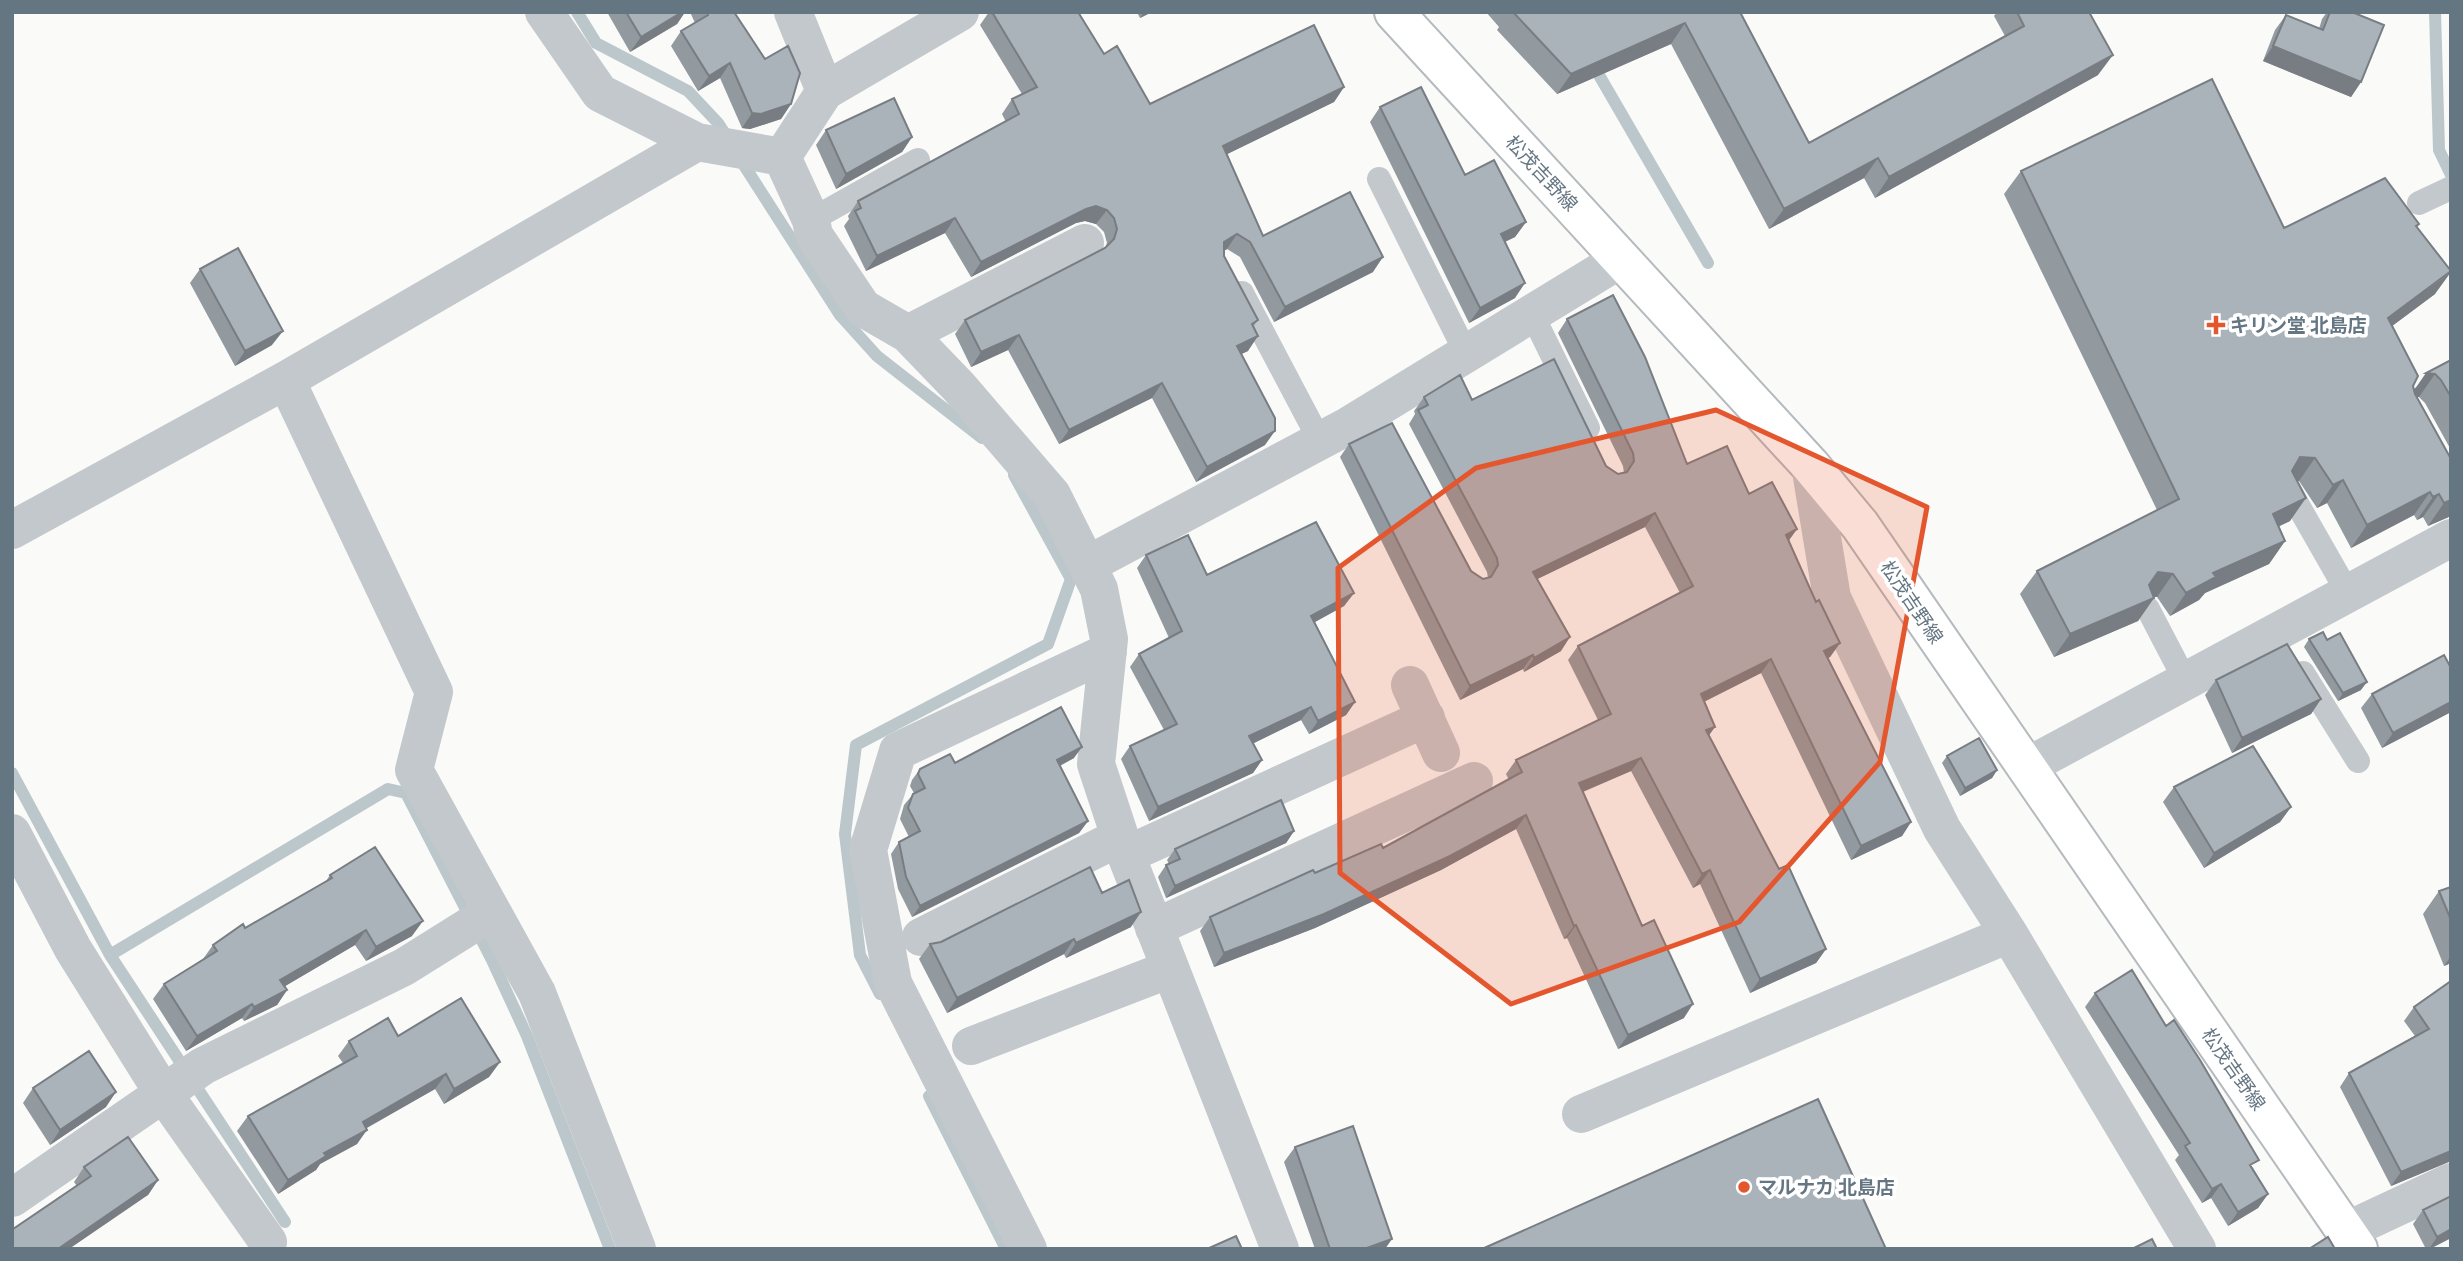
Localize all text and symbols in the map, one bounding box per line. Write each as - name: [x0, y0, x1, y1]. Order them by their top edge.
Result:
- street label: 松茂吉野線: [1502, 130, 1583, 215]
- place label: キリン堂 北島店: [2230, 313, 2367, 336]
- marker: キリン堂 北島店: [2208, 317, 2224, 333]
- street label: 松茂吉野線: [1876, 556, 1949, 648]
- street label: 松茂吉野線: [2198, 1023, 2271, 1114]
- place label: マルナカ 北島店: [1758, 1175, 1895, 1198]
- marker: マルナカ 北島店: [1736, 1179, 1752, 1195]

